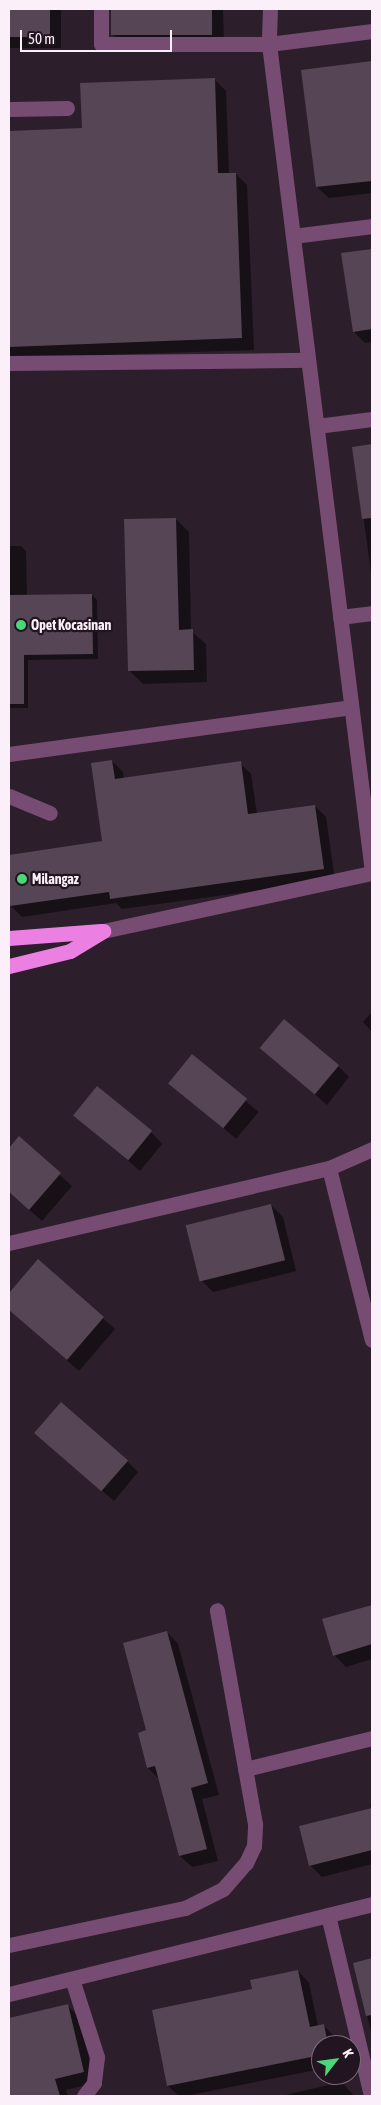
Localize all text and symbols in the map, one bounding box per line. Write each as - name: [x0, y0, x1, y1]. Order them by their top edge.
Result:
- scale bar: [22, 20, 175, 52]
- text: 50 m: [28, 30, 55, 47]
- place label: Opet Kocasinan: [31, 617, 111, 633]
- marker: Opet Kocasinan: [15, 619, 27, 631]
- place label: Milangaz: [32, 871, 79, 887]
- marker: Milangaz: [16, 873, 28, 885]
- north arrow: [311, 2035, 361, 2085]
- text: K: [339, 2046, 357, 2060]

